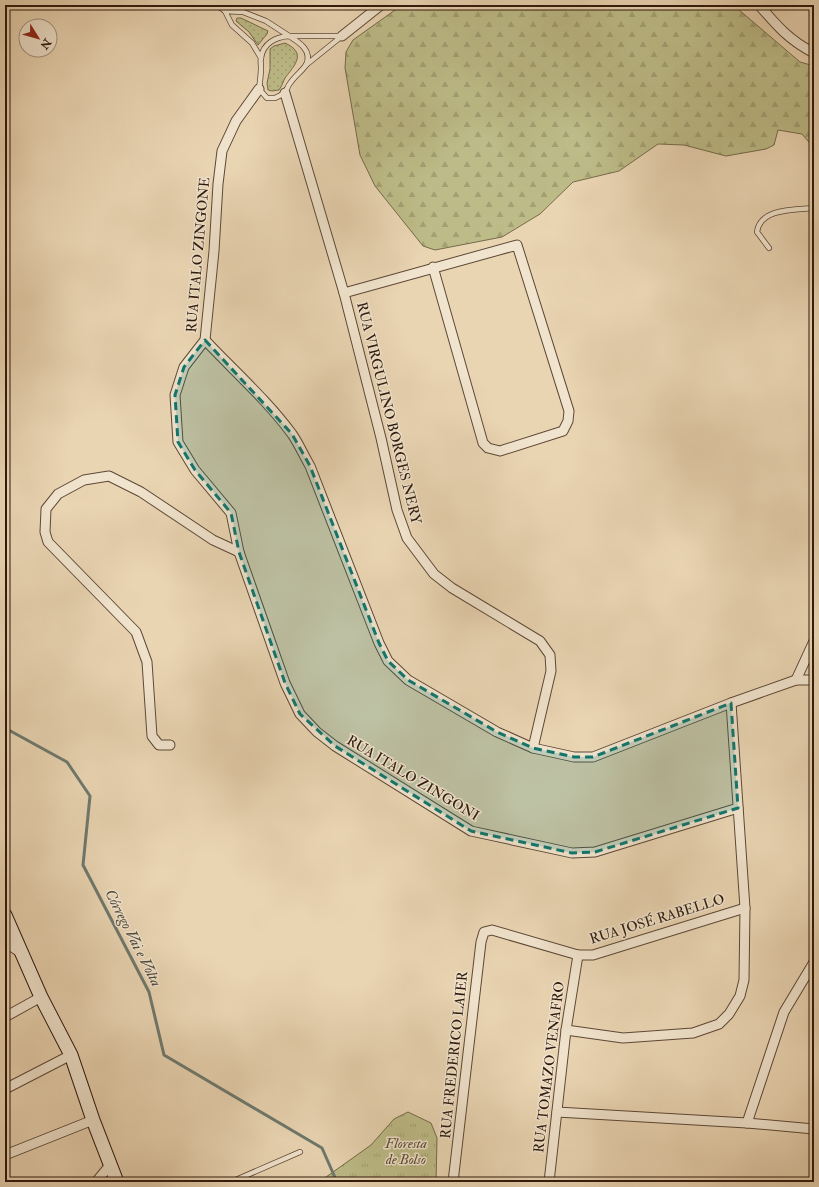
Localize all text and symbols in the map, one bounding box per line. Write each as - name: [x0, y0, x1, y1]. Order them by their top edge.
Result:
- north arrow: [18, 18, 58, 58]
- text: N: [37, 35, 54, 52]
- street label: RUA ITALO ZINGONE: [183, 177, 213, 333]
- street label: RUA VIRGULINO BORGES NERY: [353, 300, 425, 526]
- street label: RUA ITALO ZINGONI: [344, 732, 483, 824]
- water label: Córrego Vai e Volta: [100, 886, 166, 990]
- street label: RUA JOSÉ RABELLO: [587, 890, 727, 948]
- street label: RUA FREDERICO LAIER: [437, 969, 471, 1140]
- street label: RUA TOMAZO VENAFRO: [530, 980, 568, 1154]
- park label: Floresta de Bolso: [384, 1135, 428, 1168]

